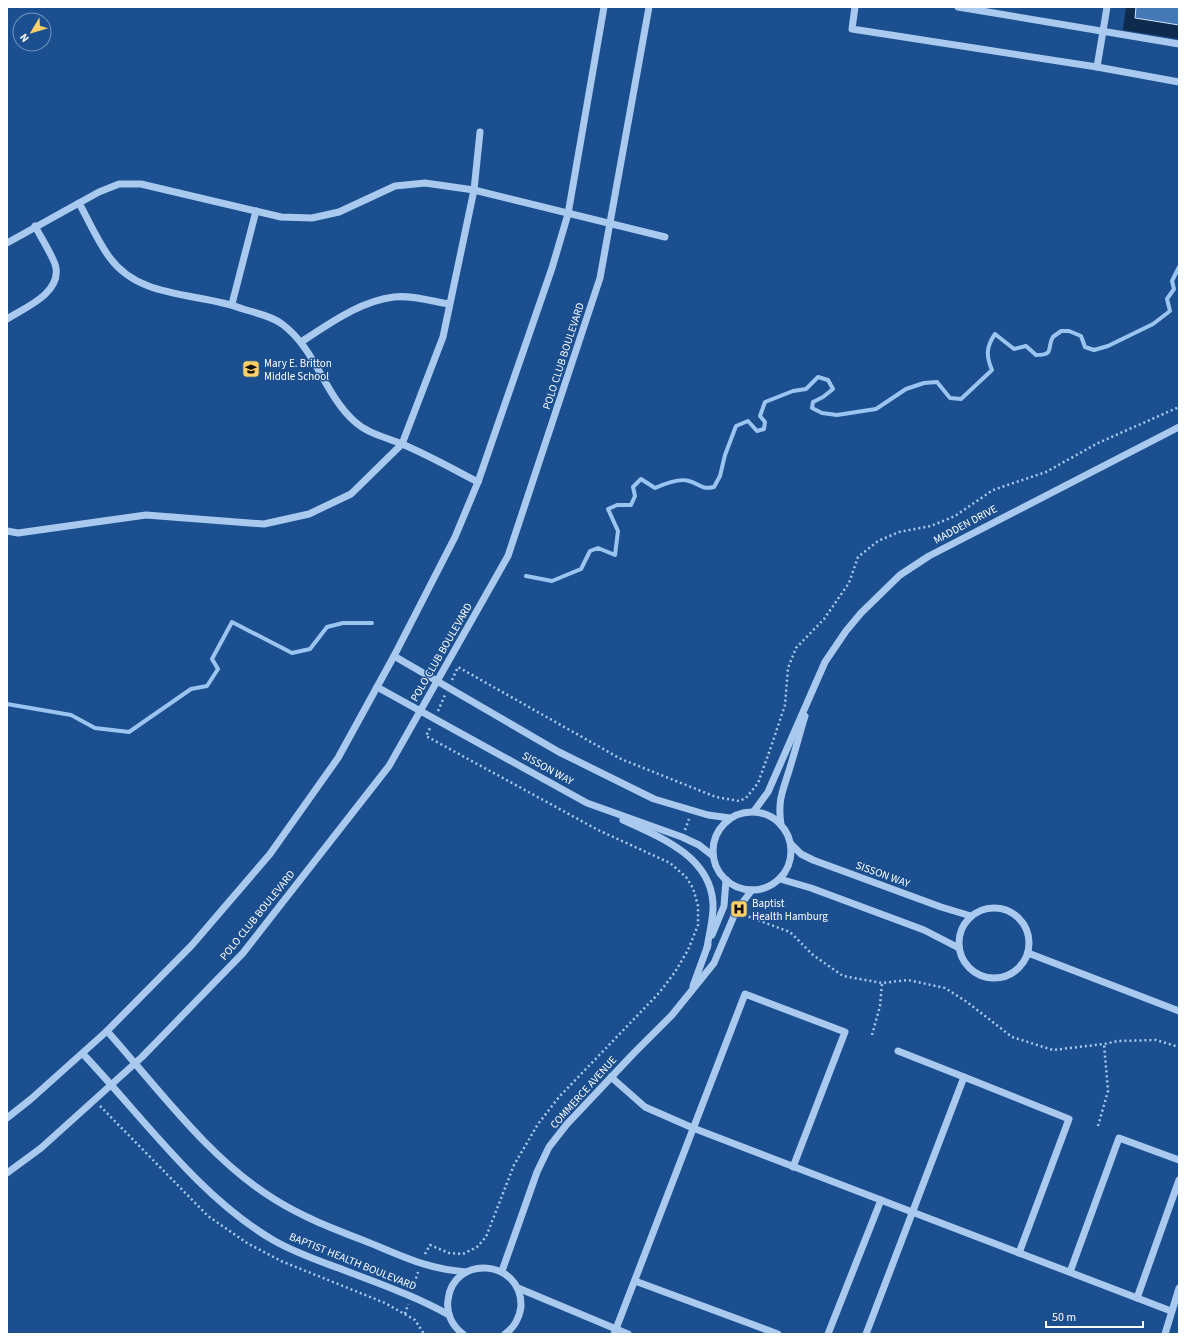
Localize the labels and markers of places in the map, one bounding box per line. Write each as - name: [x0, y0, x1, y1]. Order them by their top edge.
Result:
- place label: Mary E. Britton Middle School: [264, 356, 332, 384]
- school or university icon: Mary E. Britton Middle School: [241, 359, 261, 379]
- place label: Baptist Health Hamburg: [752, 896, 828, 924]
- hospital icon: Baptist Health Hamburg: [729, 899, 749, 919]

